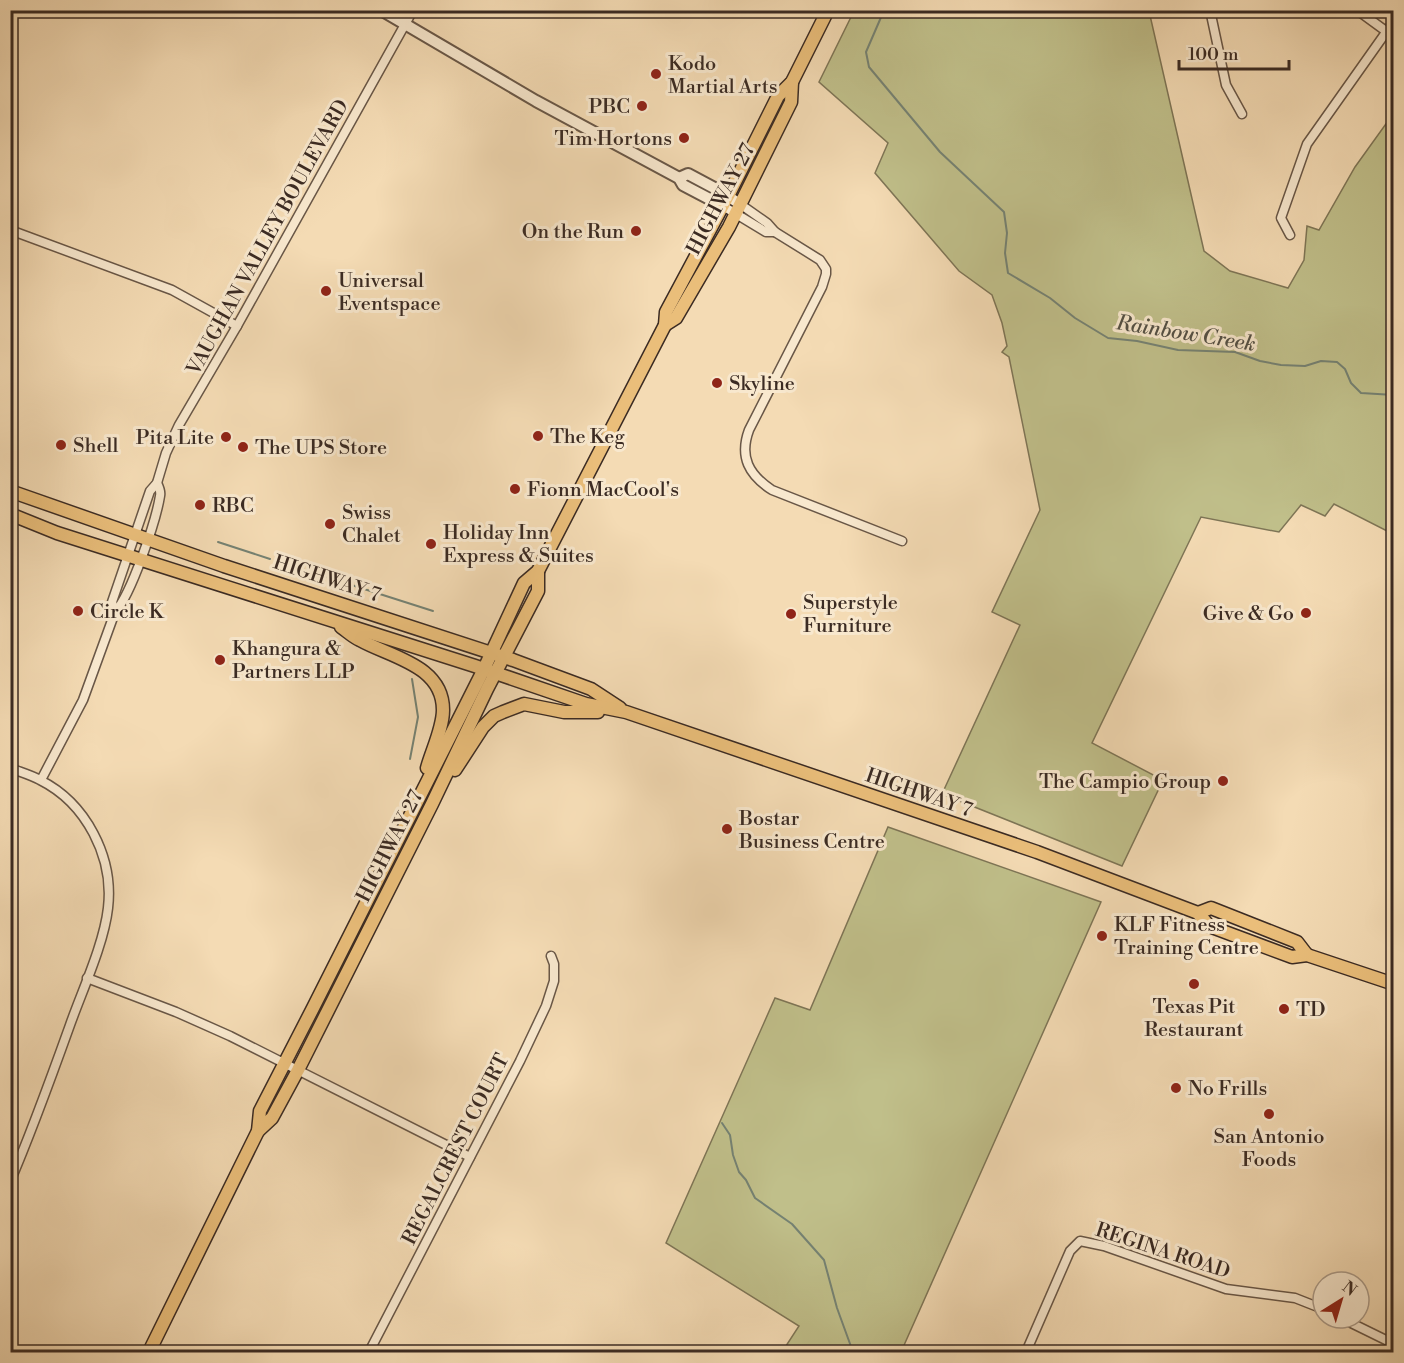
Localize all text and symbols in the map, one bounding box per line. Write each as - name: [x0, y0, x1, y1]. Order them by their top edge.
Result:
- scale bar: [1179, 33, 1288, 71]
- text: 100 m: [1188, 43, 1239, 66]
- place label: Kodo Martial Arts: [668, 52, 778, 100]
- marker: Kodo Martial Arts: [649, 67, 663, 81]
- street label: VAUGHAN VALLEY BOULEVARD: [181, 95, 355, 381]
- place label: PBC: [589, 95, 630, 120]
- marker: PBC: [635, 99, 649, 113]
- place label: Tim Hortons: [555, 127, 672, 152]
- marker: Tim Hortons: [677, 131, 691, 145]
- street label: HIGHWAY 27: [682, 140, 761, 260]
- place label: On the Run: [522, 220, 624, 245]
- marker: On the Run: [629, 224, 643, 238]
- place label: Universal Eventspace: [338, 269, 441, 317]
- marker: Universal Eventspace: [319, 284, 333, 298]
- water label: Rainbow Creek: [1113, 310, 1257, 358]
- place label: Skyline: [729, 372, 795, 397]
- marker: Skyline: [710, 376, 724, 390]
- place label: The Keg: [550, 425, 625, 450]
- place label: Pita Lite: [136, 426, 214, 451]
- marker: The Keg: [531, 429, 545, 443]
- marker: Pita Lite: [219, 430, 233, 444]
- place label: Shell: [73, 434, 118, 459]
- place label: The UPS Store: [255, 436, 387, 461]
- marker: Shell: [54, 438, 68, 452]
- marker: The UPS Store: [236, 440, 250, 454]
- place label: Fionn MacCool's: [527, 478, 679, 503]
- marker: Fionn MacCool's: [508, 482, 522, 496]
- place label: RBC: [212, 494, 254, 519]
- marker: RBC: [193, 498, 207, 512]
- place label: Swiss Chalet: [342, 501, 401, 549]
- marker: Swiss Chalet: [323, 517, 337, 531]
- place label: Holiday Inn Express & Suites: [443, 521, 594, 569]
- marker: Holiday Inn Express & Suites: [424, 537, 438, 551]
- street label: HIGHWAY 7: [270, 550, 383, 609]
- place label: Superstyle Furniture: [803, 591, 898, 639]
- place label: Circle K: [90, 600, 165, 625]
- place label: Give & Go: [1203, 602, 1294, 627]
- marker: Circle K: [71, 604, 85, 618]
- marker: Give & Go: [1299, 606, 1313, 620]
- marker: Superstyle Furniture: [784, 607, 798, 621]
- place label: Khangura & Partners LLP: [232, 637, 355, 685]
- marker: Khangura & Partners LLP: [213, 653, 227, 667]
- street label: HIGHWAY 7: [862, 763, 975, 823]
- place label: The Campio Group: [1039, 770, 1211, 795]
- marker: The Campio Group: [1216, 774, 1230, 788]
- street label: HIGHWAY 27: [351, 786, 429, 907]
- place label: Bostar Business Centre: [738, 807, 885, 855]
- marker: Bostar Business Centre: [720, 822, 734, 836]
- place label: KLF Fitness Training Centre: [1114, 913, 1259, 961]
- marker: KLF Fitness Training Centre: [1095, 929, 1109, 943]
- marker: Texas Pit Restaurant: [1187, 977, 1201, 991]
- place label: Texas Pit Restaurant: [1144, 995, 1244, 1043]
- place label: TD: [1296, 998, 1326, 1023]
- marker: TD: [1277, 1002, 1291, 1016]
- street label: REGALCREST COURT: [397, 1050, 515, 1250]
- place label: No Frills: [1188, 1077, 1267, 1102]
- marker: No Frills: [1169, 1081, 1183, 1095]
- marker: San Antonio Foods: [1262, 1107, 1276, 1121]
- place label: San Antonio Foods: [1213, 1125, 1325, 1173]
- street label: REGINA ROAD: [1092, 1218, 1233, 1285]
- north arrow: [1311, 1270, 1371, 1330]
- text: N: [1338, 1277, 1361, 1301]

